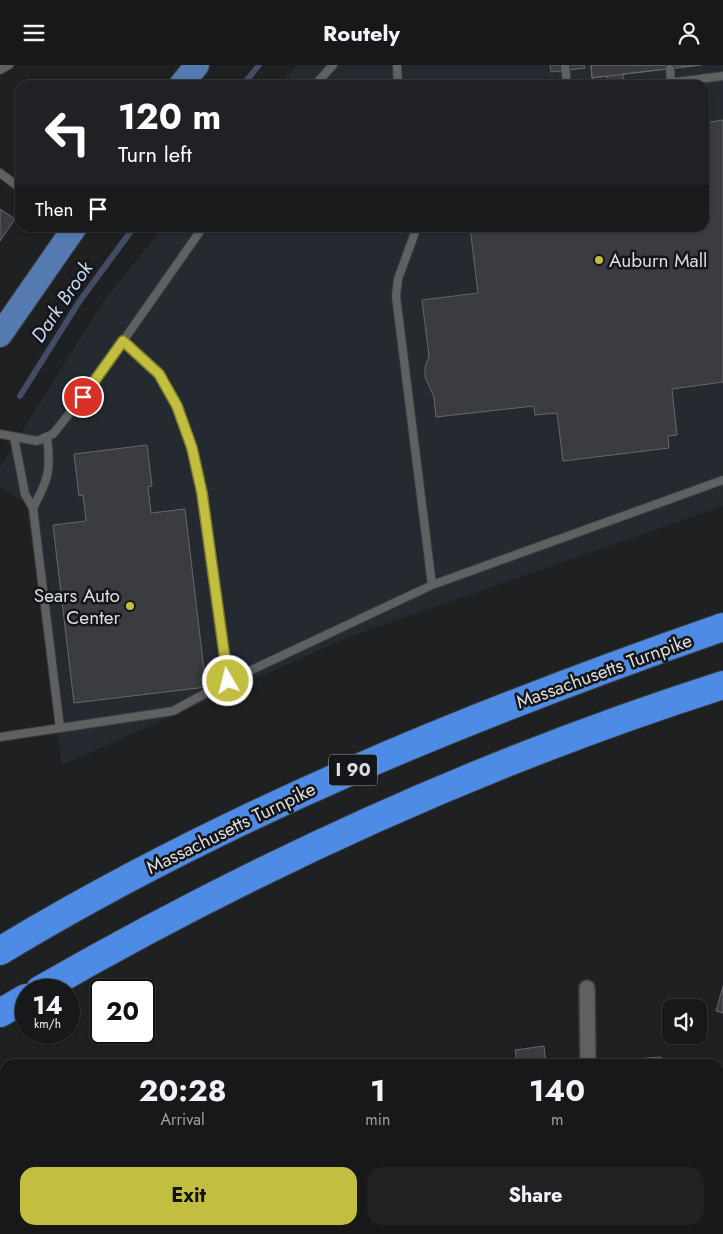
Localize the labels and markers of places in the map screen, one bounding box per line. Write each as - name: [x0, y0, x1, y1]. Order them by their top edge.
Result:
- place label: Auburn Mall: [609, 247, 707, 274]
- marker: Auburn Mall: [593, 254, 605, 266]
- pin: [62, 376, 104, 418]
- place label: Sears Auto Center: [34, 582, 120, 631]
- marker: Sears Auto Center: [124, 600, 136, 612]

